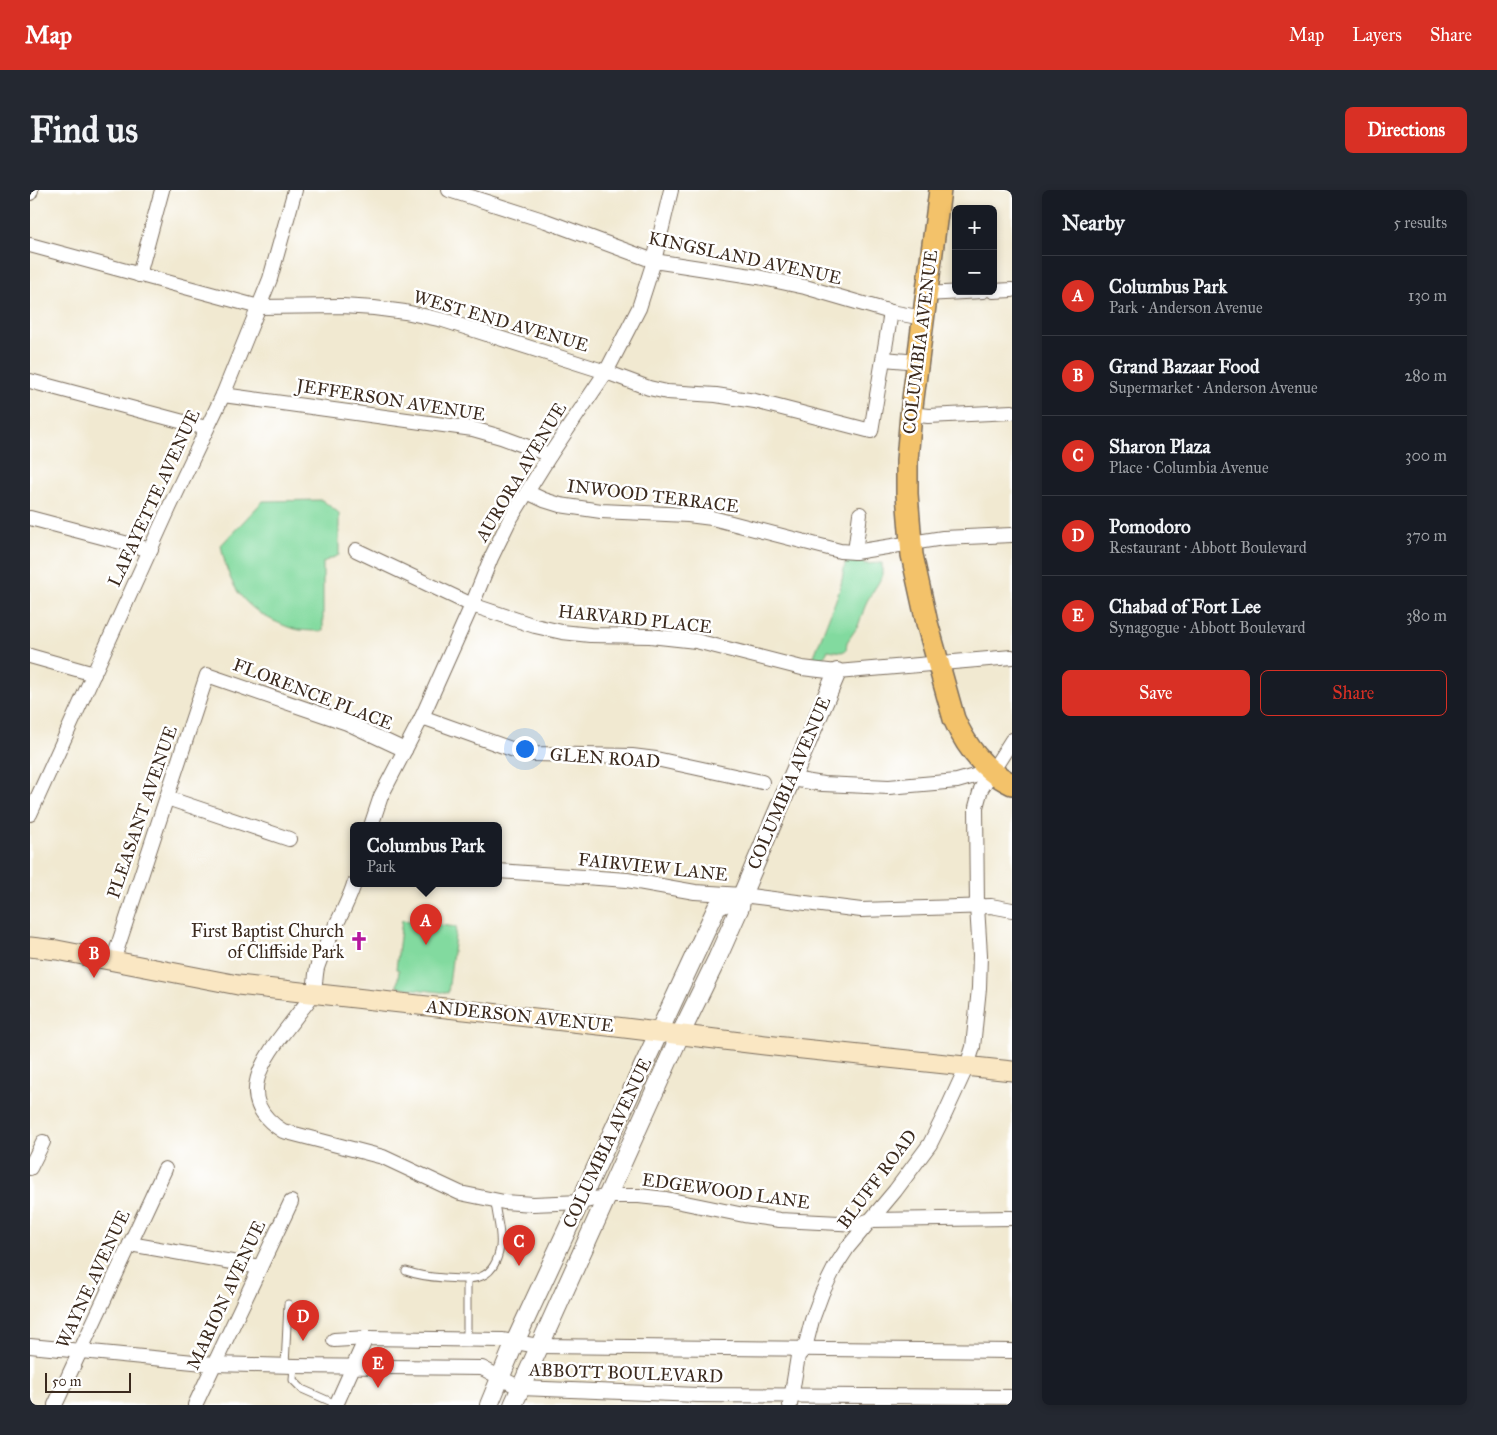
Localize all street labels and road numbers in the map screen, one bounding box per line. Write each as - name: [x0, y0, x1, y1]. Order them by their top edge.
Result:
- street label: KINGSLAND AVENUE: [646, 227, 844, 289]
- street label: COLUMBIA AVENUE: [898, 248, 942, 435]
- street label: WEST END AVENUE: [411, 285, 591, 357]
- street label: JEFFERSON AVENUE: [293, 374, 487, 427]
- street label: AURORA AVENUE: [470, 398, 571, 546]
- street label: LAFAYETTE AVENUE: [103, 406, 205, 590]
- street label: INWOOD TERRACE: [566, 475, 740, 517]
- street label: HARVARD PLACE: [557, 600, 713, 638]
- street label: FLORENCE PLACE: [230, 653, 396, 735]
- street label: COLUMBIA AVENUE: [743, 693, 835, 873]
- street label: PLEASANT AVENUE: [102, 723, 182, 901]
- street label: GLEN ROAD: [549, 743, 661, 773]
- street label: FAIRVIEW LANE: [577, 848, 729, 886]
- street label: ANDERSON AVENUE: [424, 995, 615, 1037]
- street label: COLUMBIA AVENUE: [558, 1054, 656, 1232]
- street label: BLUFF ROAD: [833, 1125, 921, 1233]
- street label: EDGEWOOD LANE: [641, 1168, 811, 1214]
- street label: WAYNE AVENUE: [51, 1206, 135, 1352]
- street label: MARION AVENUE: [182, 1217, 270, 1373]
- street label: ABBOTT BOULEVARD: [528, 1359, 723, 1387]

